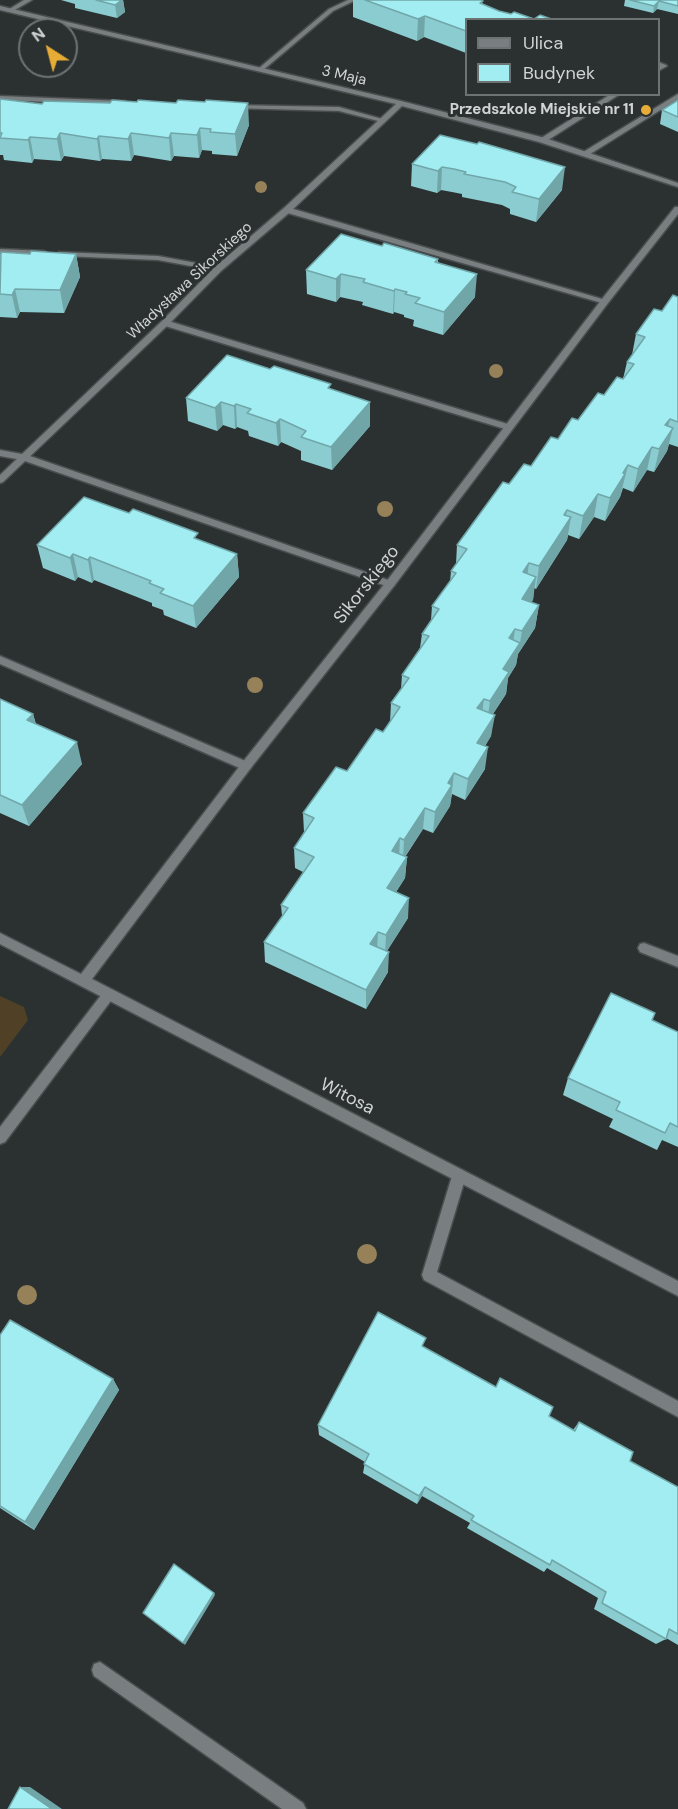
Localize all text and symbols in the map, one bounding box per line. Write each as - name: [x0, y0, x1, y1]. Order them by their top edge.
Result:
- north arrow: [18, 18, 78, 78]
- legend: [465, 18, 660, 96]
- text: N: [27, 23, 49, 47]
- text: Ulica: [523, 31, 563, 55]
- text: Budynek: [523, 61, 595, 85]
- street label: 3 Maja: [320, 62, 368, 90]
- place label: Przedszkole Miejskie nr 11: [450, 101, 634, 119]
- marker: Przedszkole Miejskie nr 11: [639, 103, 653, 117]
- street label: Władysława Sikorskiego: [124, 218, 256, 344]
- street label: Sikorskiego: [330, 542, 404, 628]
- street label: Witosa: [316, 1074, 378, 1120]

